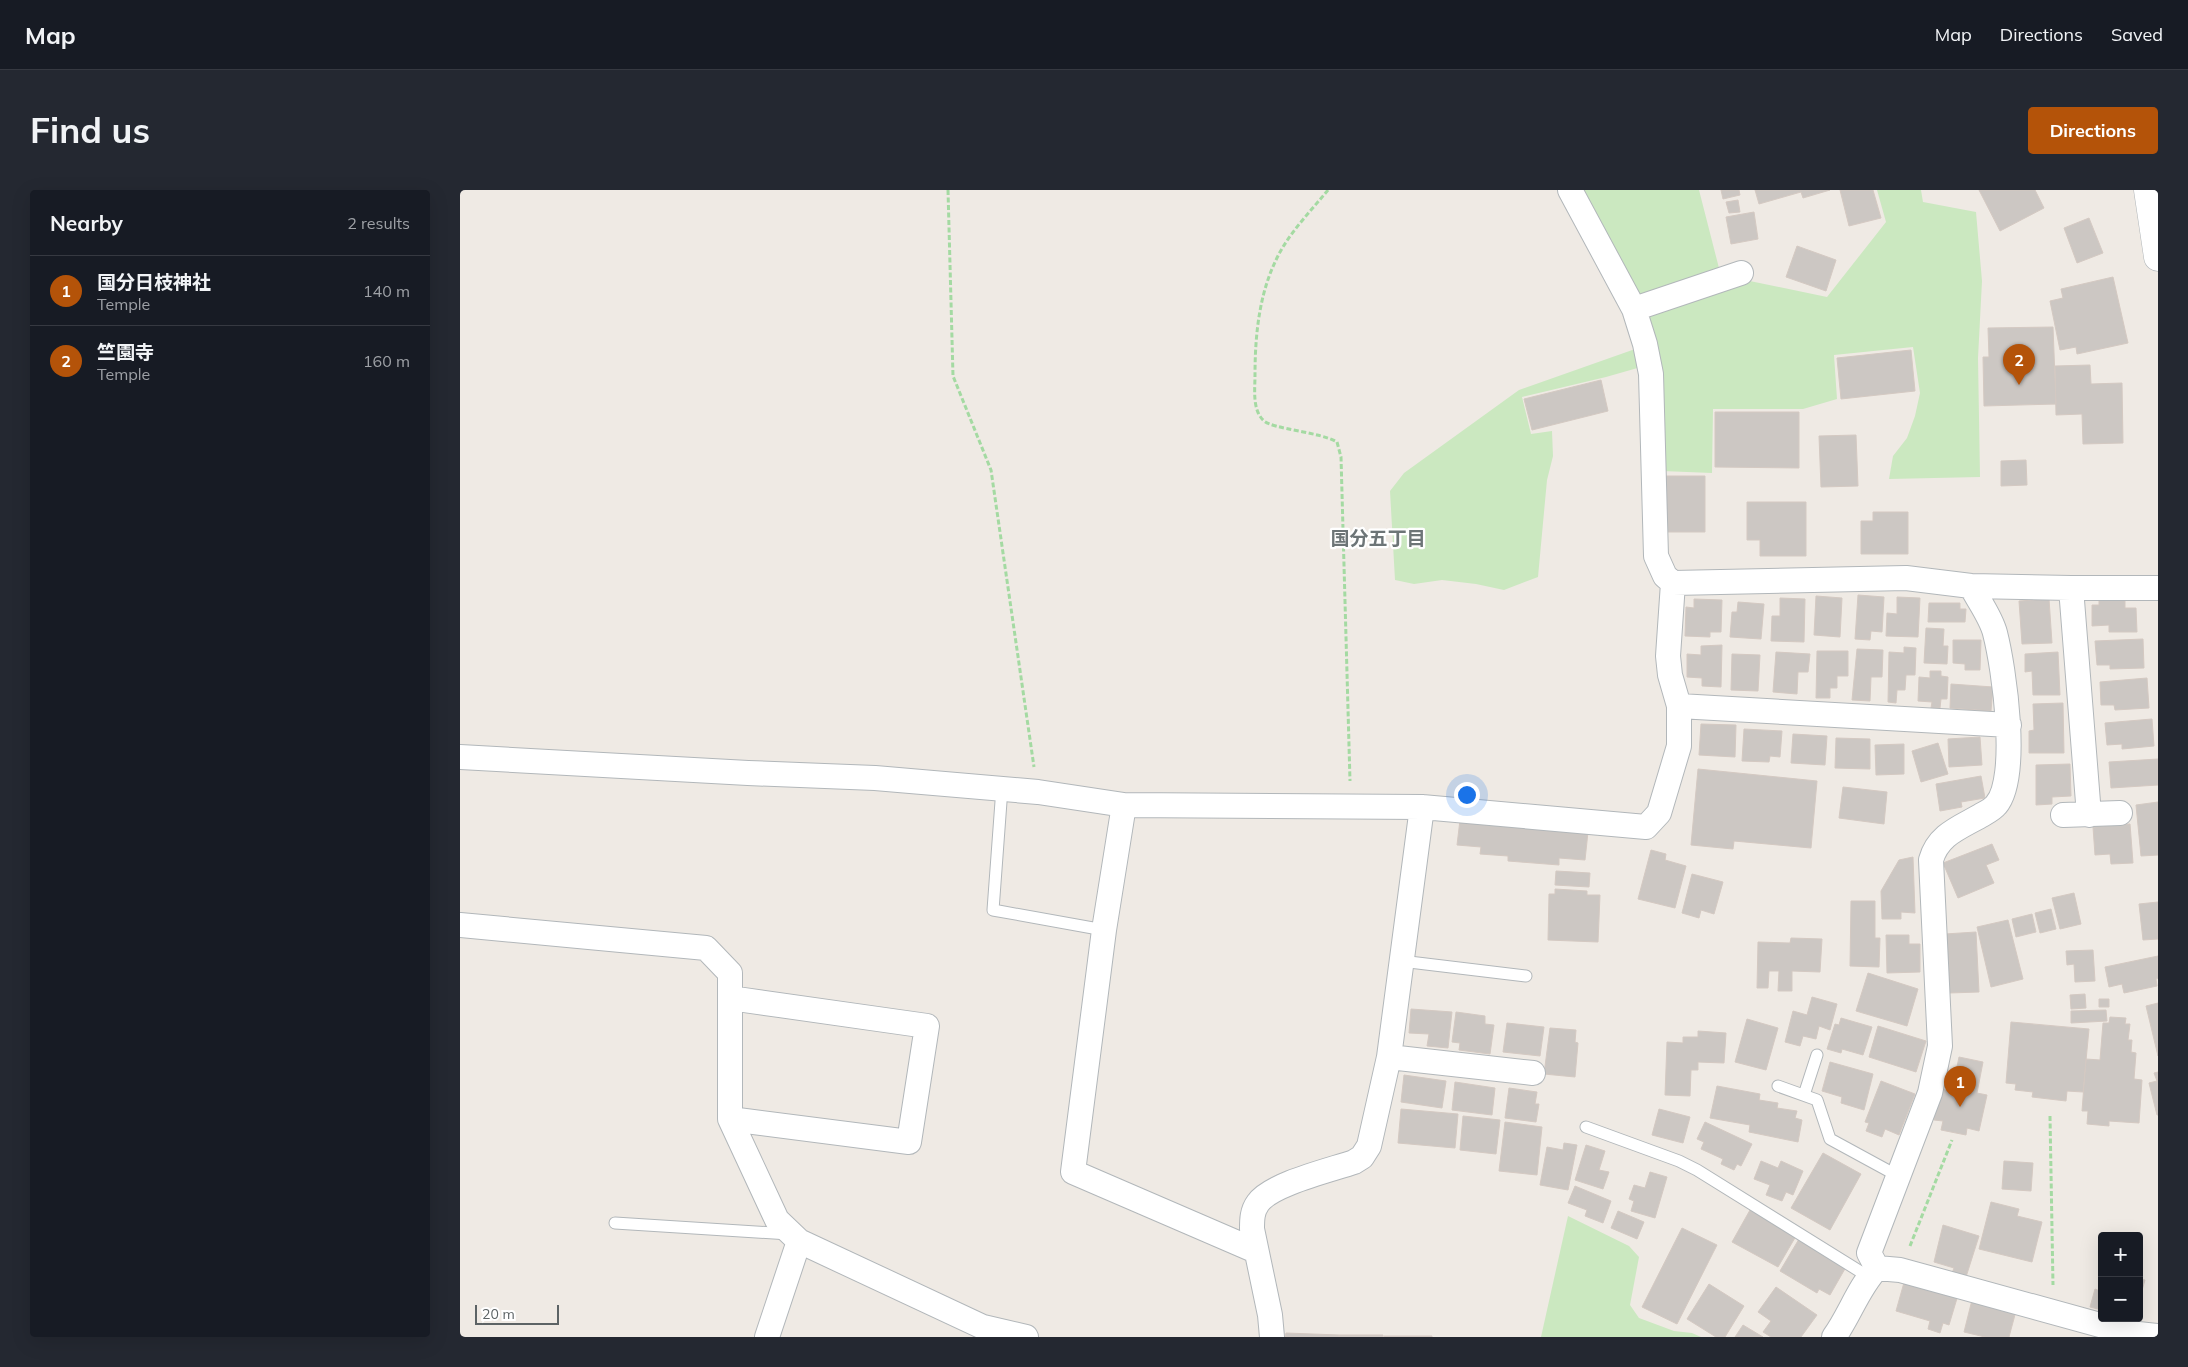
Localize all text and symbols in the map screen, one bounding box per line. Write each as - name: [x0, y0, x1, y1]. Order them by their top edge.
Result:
- text: Map: [25, 20, 76, 50]
- text: Map: [1935, 23, 1972, 46]
- text: Directions: [2000, 23, 2083, 46]
- text: Saved: [2111, 23, 2163, 46]
- button: Directions: [2028, 107, 2158, 154]
- text: Find us: [30, 108, 150, 152]
- text: Nearby: [50, 210, 123, 236]
- text: 2 results: [347, 213, 410, 233]
- text: 国分日枝神社: [97, 270, 211, 294]
- text: 1: [61, 281, 71, 301]
- text: 140 m: [363, 281, 410, 301]
- text: Temple: [97, 294, 150, 314]
- text: 竺園寺: [97, 340, 154, 364]
- pin: 2: [2003, 344, 2035, 385]
- text: 2: [61, 351, 71, 371]
- text: 160 m: [363, 351, 410, 371]
- text: Temple: [97, 364, 150, 384]
- district label: 国分五丁目: [1330, 526, 1426, 550]
- your location: [1454, 782, 1480, 808]
- pin: 1: [1944, 1066, 1976, 1107]
- map controls: [2098, 1232, 2143, 1322]
- button: +: [2098, 1232, 2143, 1277]
- button: −: [2098, 1277, 2143, 1322]
- scale bar: [475, 1302, 559, 1325]
- text: 20 m: [482, 1305, 515, 1323]

